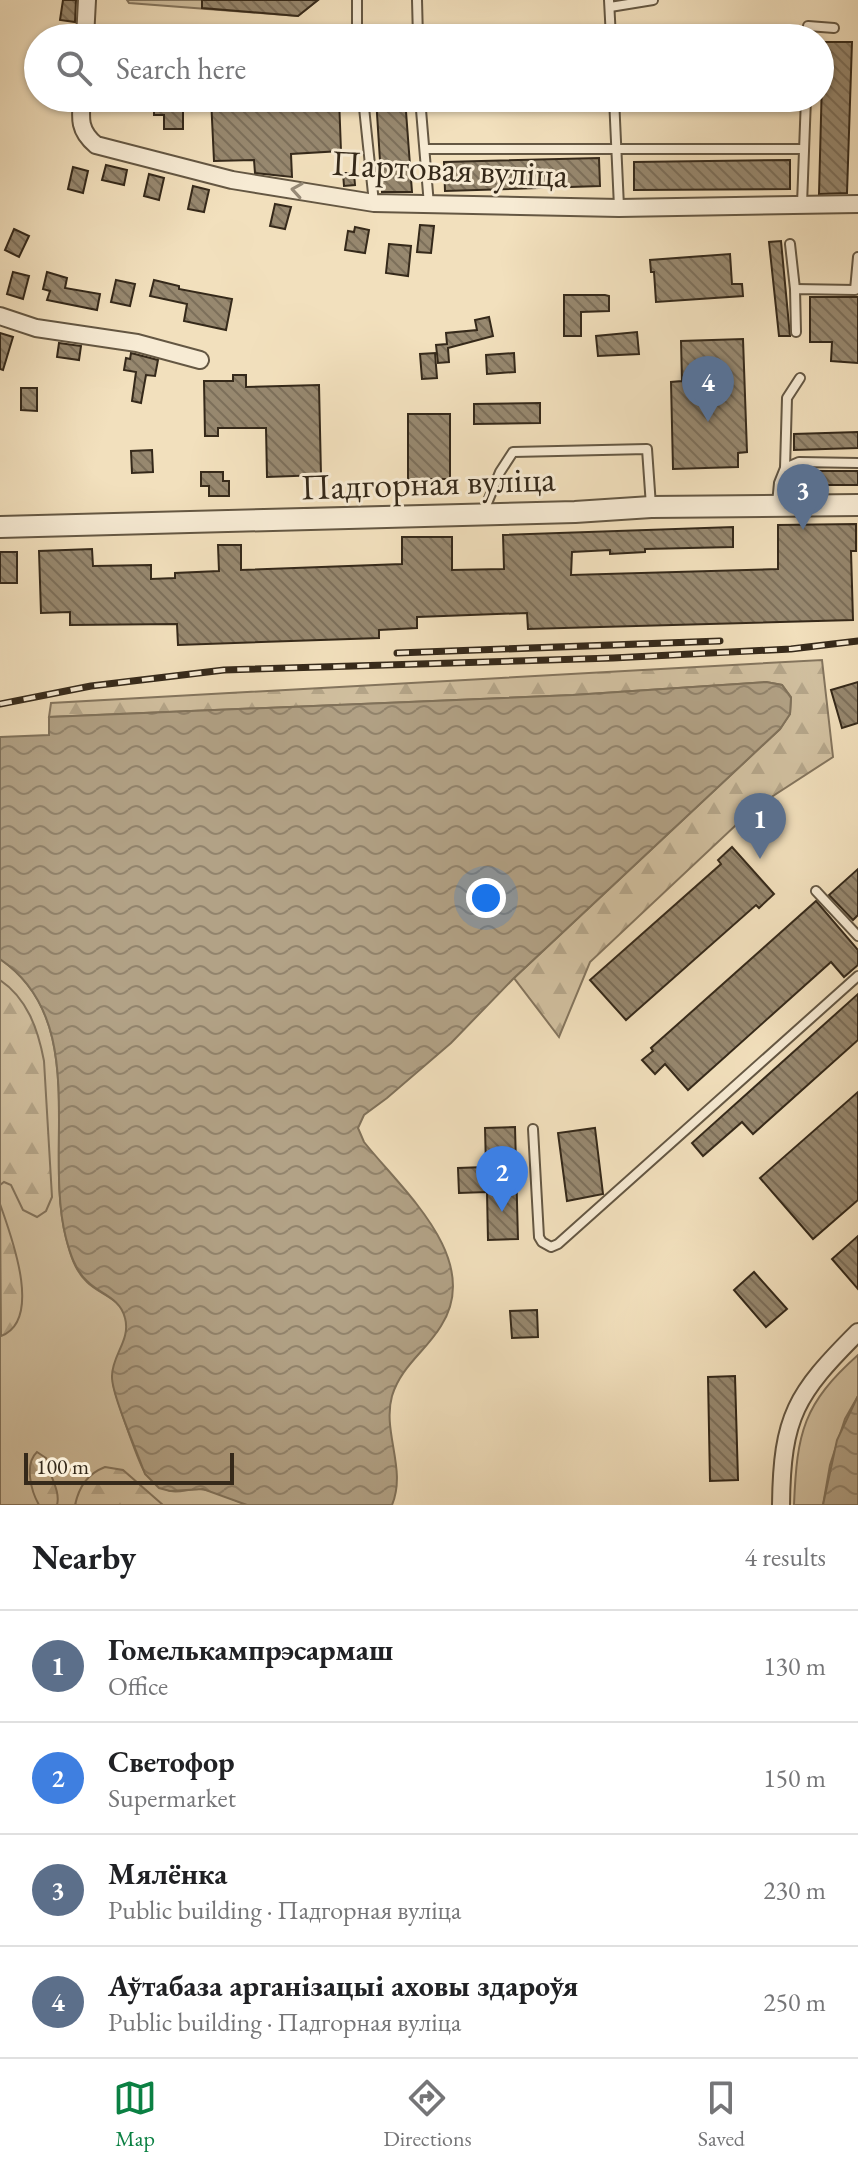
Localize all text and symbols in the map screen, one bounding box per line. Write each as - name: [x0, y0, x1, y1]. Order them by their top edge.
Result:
- search box: [24, 24, 834, 112]
- icon: search: [52, 46, 96, 90]
- text: Search here: [116, 49, 246, 88]
- street label: Партовая вуліца: [330, 139, 570, 198]
- one-way arrow: [290, 182, 304, 199]
- pin: 4: [682, 356, 734, 422]
- street label: Падгорная вуліца: [300, 455, 557, 510]
- pin: 3: [777, 464, 829, 530]
- pin: 1: [734, 793, 786, 859]
- your location: [466, 878, 506, 918]
- pin: 2: [476, 1146, 528, 1212]
- scale bar: [24, 1449, 234, 1485]
- text: 100 m: [36, 1452, 89, 1481]
- text: Nearby: [32, 1535, 136, 1579]
- text: 4 results: [745, 1540, 826, 1574]
- text: Гомелькампрэсармаш: [108, 1630, 393, 1669]
- text: 1: [51, 1649, 65, 1683]
- text: 130 m: [763, 1649, 826, 1683]
- text: Office: [108, 1669, 168, 1703]
- text: Светофор: [108, 1742, 235, 1781]
- text: 2: [51, 1761, 65, 1795]
- text: 150 m: [763, 1761, 826, 1795]
- text: Supermarket: [108, 1781, 236, 1815]
- text: Мялёнка: [108, 1854, 227, 1893]
- text: 3: [51, 1873, 65, 1907]
- text: 230 m: [763, 1873, 826, 1907]
- text: Public building · Падгорная вуліца: [108, 1893, 461, 1927]
- text: Аўтабаза арганізацыі аховы здароўя: [108, 1966, 578, 2005]
- text: 4: [51, 1985, 65, 2019]
- text: 250 m: [763, 1985, 826, 2019]
- text: Public building · Падгорная вуліца: [108, 2005, 461, 2039]
- tab: Map: [113, 2076, 157, 2153]
- tab: Directions: [383, 2076, 472, 2153]
- tab: Saved: [698, 2076, 745, 2153]

